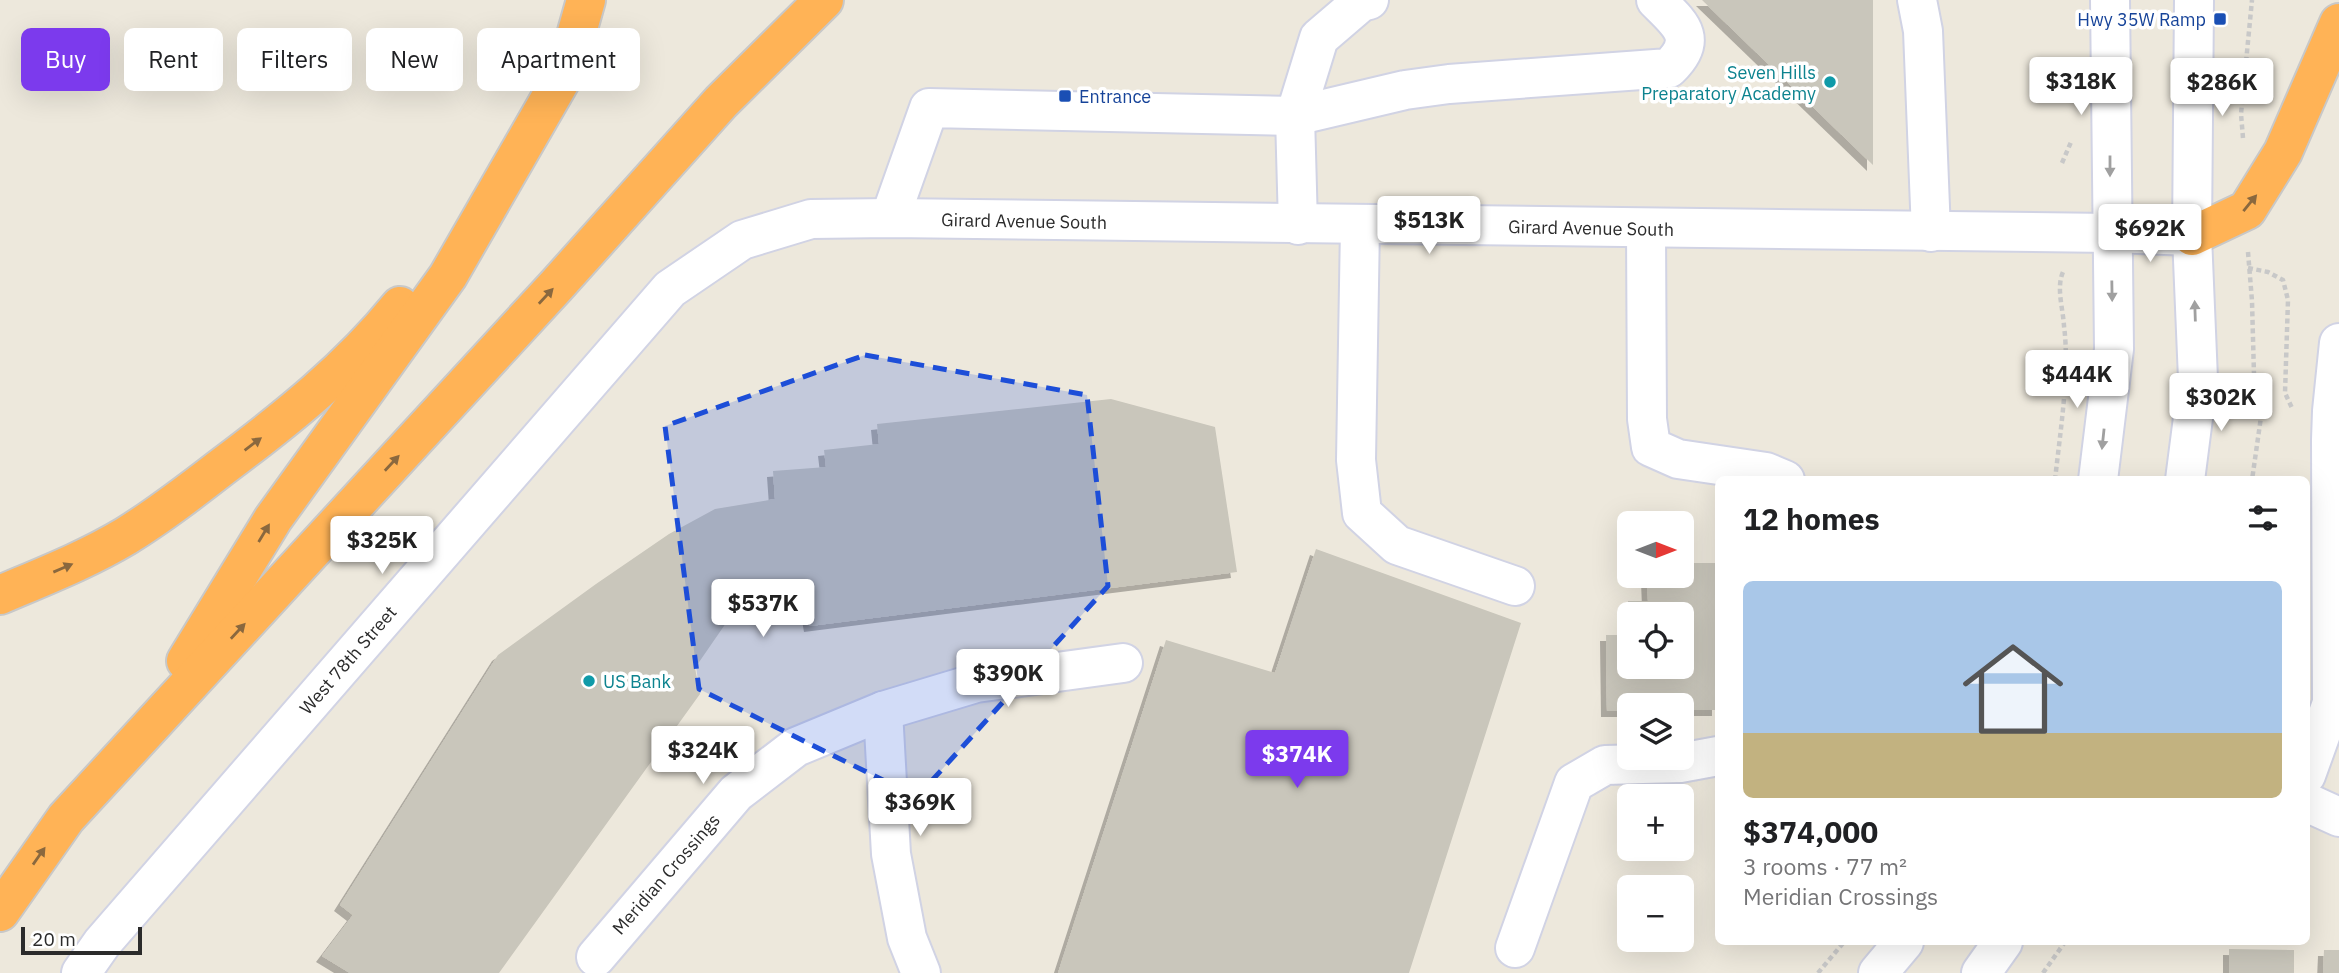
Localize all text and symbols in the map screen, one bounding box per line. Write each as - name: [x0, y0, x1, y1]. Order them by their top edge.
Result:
- place label: Hwy 35W Ramp: [2077, 8, 2206, 31]
- marker: Hwy 35W Ramp: [2212, 11, 2228, 27]
- chip: Buy: [21, 28, 110, 91]
- chip: Rent: [124, 28, 223, 91]
- chip: Filters: [237, 28, 352, 91]
- chip: New: [366, 28, 463, 91]
- chip: Apartment: [477, 28, 640, 91]
- pin: $318K: [2032, 58, 2130, 117]
- pin: $286K: [2173, 58, 2271, 118]
- place label: Seven Hills Preparatory Academy: [1641, 61, 1816, 105]
- text: $318K: [2045, 65, 2117, 95]
- text: $286K: [2186, 66, 2258, 96]
- marker: Seven Hills Preparatory Academy: [1822, 74, 1838, 90]
- place label: Entrance: [1079, 85, 1151, 108]
- marker: Entrance: [1057, 88, 1073, 104]
- one-way arrow: [2104, 155, 2116, 177]
- one-way arrow: [2242, 194, 2257, 212]
- pin: $513K: [1380, 196, 1478, 256]
- text: $513K: [1393, 204, 1465, 234]
- pin: $692K: [2101, 204, 2199, 264]
- street label: Girard Avenue South: [941, 208, 1107, 234]
- text: $692K: [2114, 212, 2186, 242]
- street label: Girard Avenue South: [1508, 215, 1674, 241]
- one-way arrow: [2106, 280, 2118, 302]
- one-way arrow: [538, 287, 554, 305]
- one-way arrow: [2189, 300, 2200, 322]
- pin: $444K: [2028, 350, 2126, 410]
- text: $444K: [2041, 358, 2113, 388]
- pin: $302K: [2172, 374, 2270, 433]
- text: $302K: [2185, 381, 2257, 411]
- one-way arrow: [2098, 428, 2109, 450]
- one-way arrow: [244, 438, 262, 452]
- one-way arrow: [383, 455, 399, 472]
- text: 12 homes: [1743, 499, 1880, 538]
- icon: filters: [2244, 499, 2282, 537]
- north arrow: [1617, 511, 1694, 588]
- map controls: [1617, 511, 1694, 952]
- pin: $325K: [333, 516, 431, 576]
- one-way arrow: [258, 524, 271, 543]
- text: $325K: [346, 524, 418, 554]
- one-way arrow: [52, 562, 73, 573]
- pin: $537K: [714, 580, 812, 639]
- text: $537K: [727, 587, 799, 617]
- street label: West 78th Street: [295, 601, 401, 719]
- button: locate: [1617, 602, 1694, 679]
- one-way arrow: [229, 623, 245, 640]
- icon: home: [1950, 626, 2076, 752]
- pin: $390K: [959, 650, 1057, 709]
- text: $390K: [972, 657, 1044, 687]
- place label: US Bank: [603, 670, 671, 693]
- marker: US Bank: [581, 673, 597, 689]
- button: layers: [1617, 693, 1694, 770]
- pin: $324K: [654, 726, 752, 786]
- pin: $374K: [1248, 730, 1346, 790]
- text: $324K: [667, 734, 739, 764]
- text: $374K: [1261, 738, 1333, 768]
- pin: $369K: [871, 778, 969, 838]
- button: +: [1617, 784, 1694, 861]
- text: $369K: [884, 786, 956, 816]
- street label: Meridian Crossings: [607, 809, 725, 939]
- text: $374,000: [1743, 812, 1878, 851]
- one-way arrow: [32, 847, 46, 865]
- text: 3 rooms · 77 m²: [1743, 851, 1907, 881]
- button: −: [1617, 875, 1694, 952]
- text: Meridian Crossings: [1743, 881, 1938, 911]
- scale bar: [21, 924, 142, 956]
- text: 20 m: [32, 927, 76, 951]

